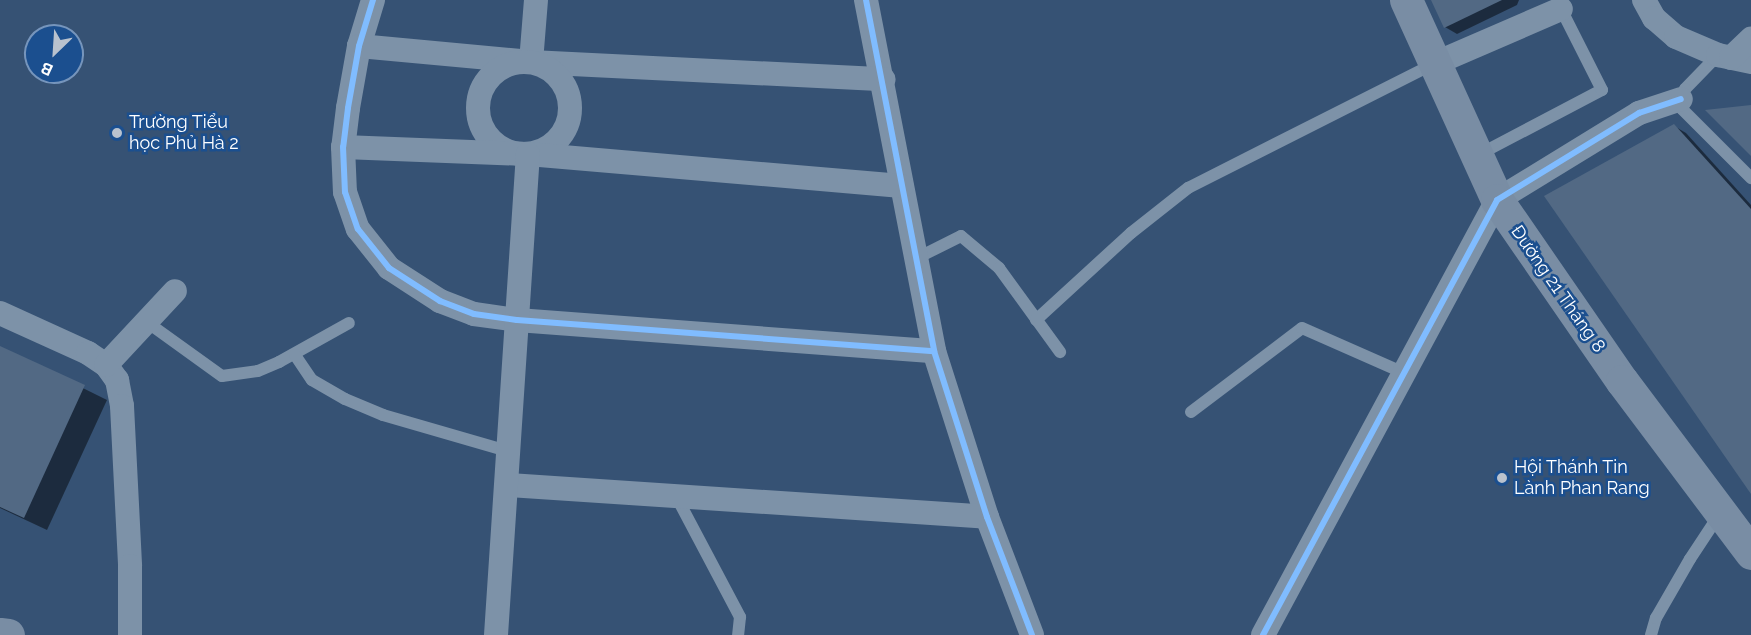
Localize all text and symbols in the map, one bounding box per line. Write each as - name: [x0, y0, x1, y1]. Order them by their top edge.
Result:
- north arrow: [24, 24, 84, 84]
- text: B: [38, 58, 56, 80]
- place label: Trường Tiểu học Phủ Hà 2: [129, 112, 239, 154]
- marker: Trường Tiểu học Phủ Hà 2: [110, 126, 124, 140]
- street label: Đường 21 Tháng 8: [1506, 221, 1610, 357]
- place label: Hội Thánh Tin Lành Phan Rang: [1514, 457, 1650, 500]
- marker: Hội Thánh Tin Lành Phan Rang: [1495, 471, 1509, 485]

